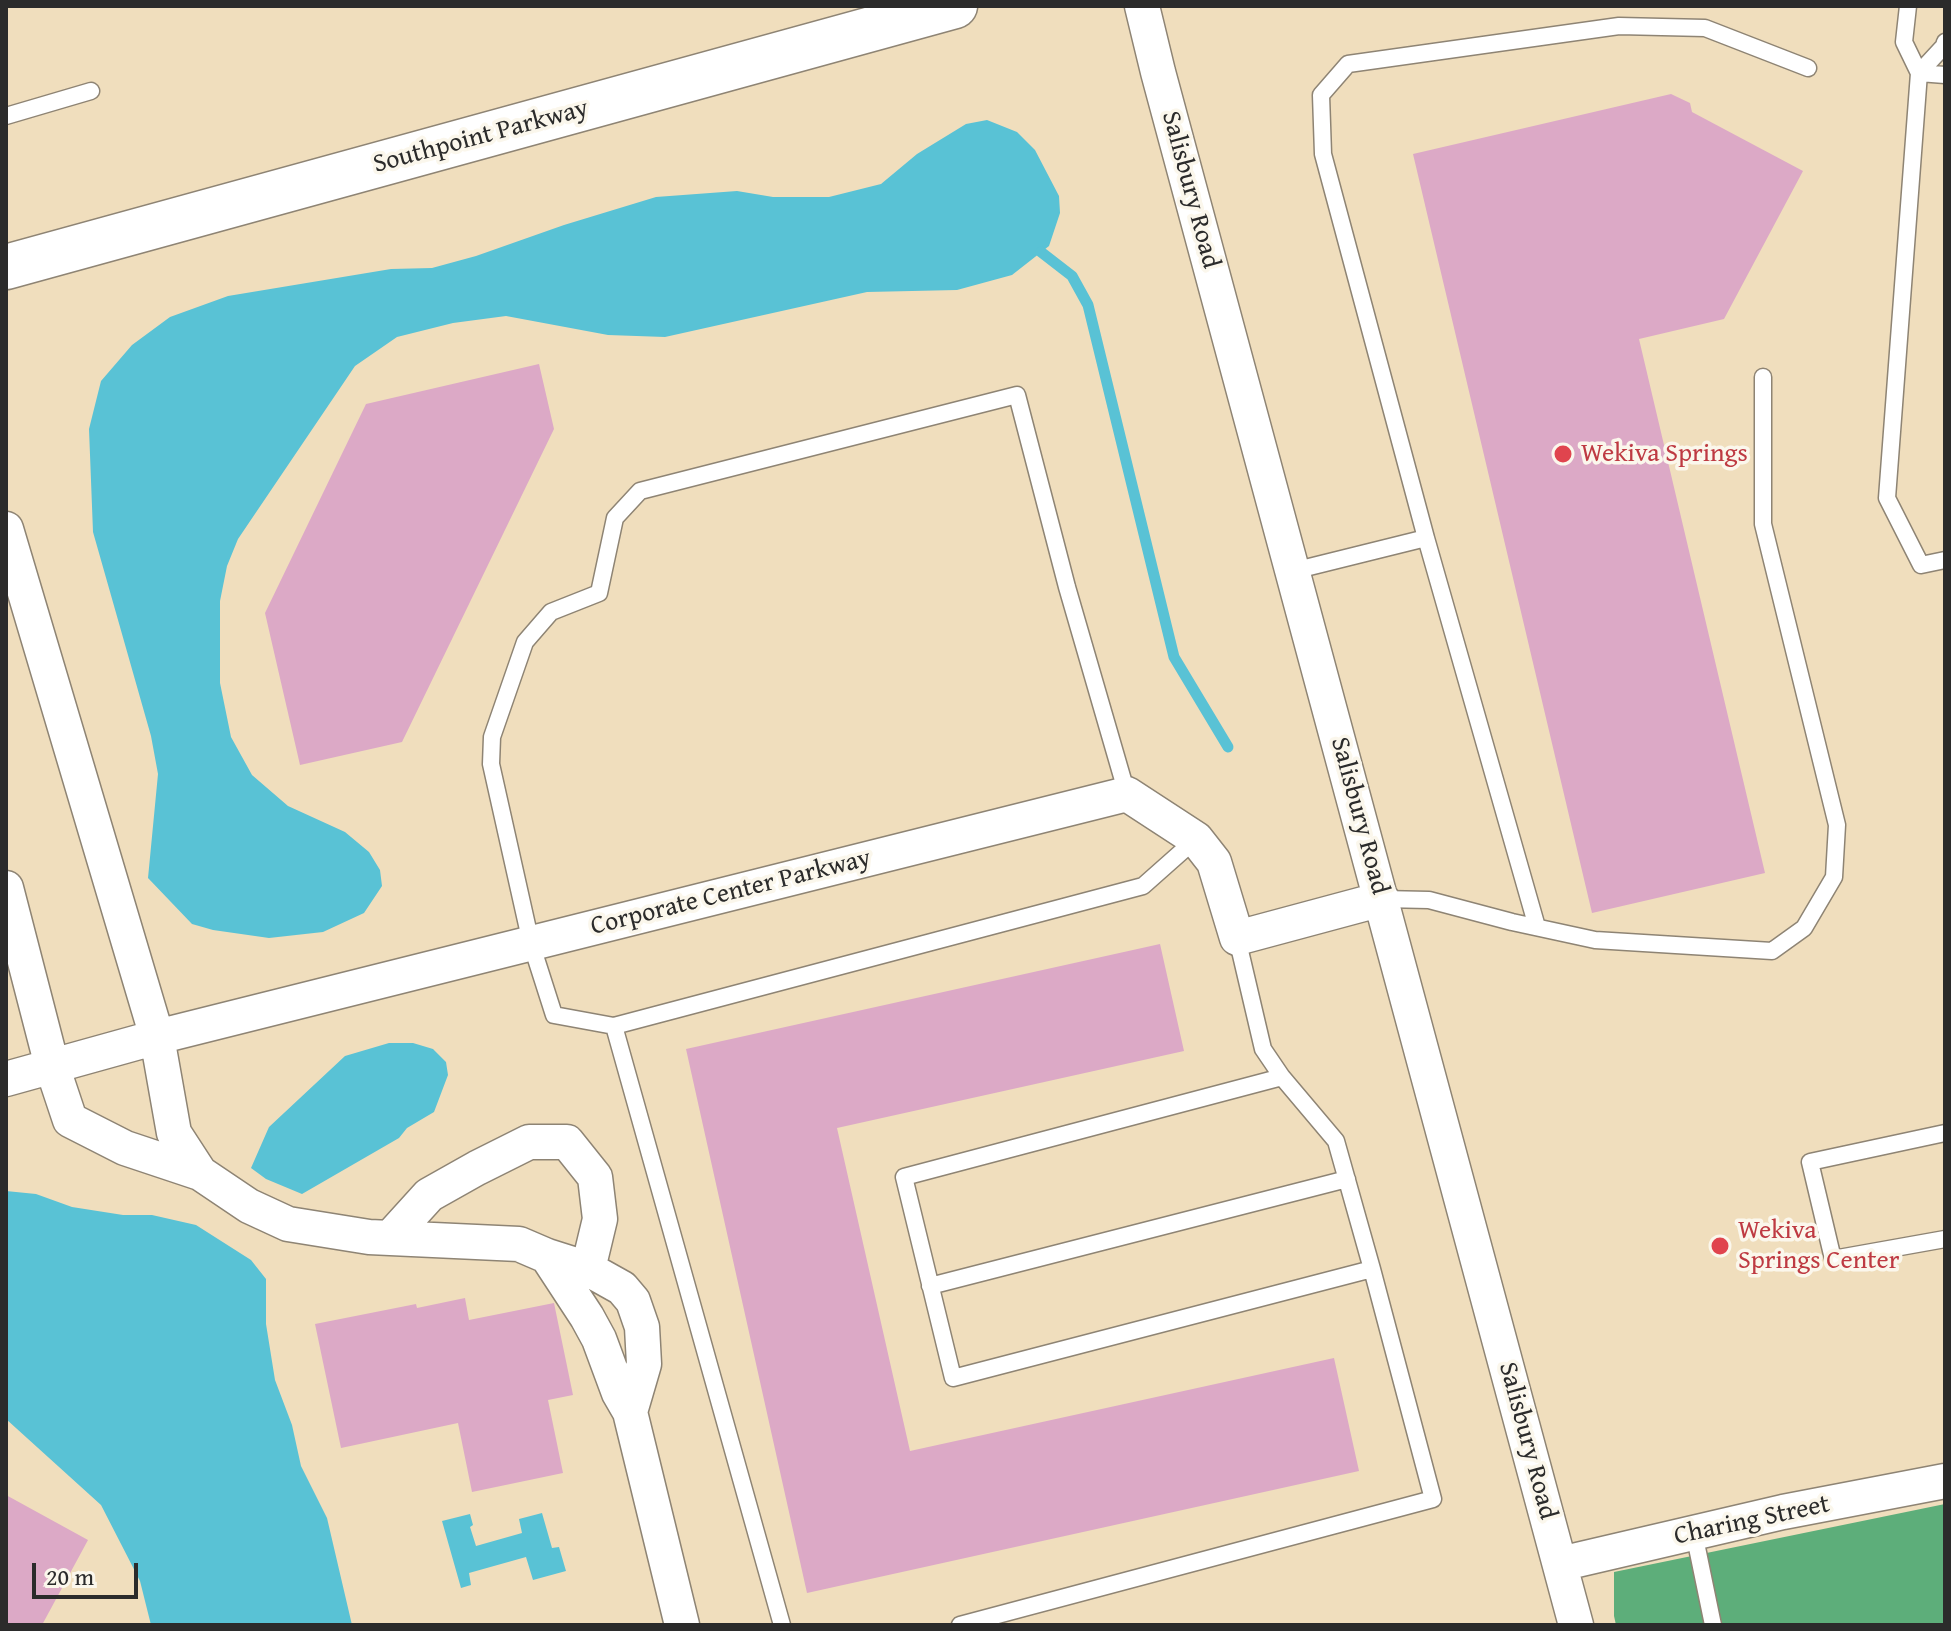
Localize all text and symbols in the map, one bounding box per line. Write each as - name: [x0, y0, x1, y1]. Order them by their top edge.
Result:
- street label: Southpoint Parkway: [370, 93, 592, 181]
- street label: Salisbury Road: [1154, 108, 1226, 272]
- place label: Wekiva Springs: [1581, 438, 1748, 470]
- marker: Wekiva Springs: [1552, 443, 1574, 465]
- street label: Salisbury Road: [1323, 734, 1395, 898]
- street label: Corporate Center Parkway: [588, 843, 874, 943]
- place label: Wekiva Springs Center: [1738, 1215, 1899, 1276]
- marker: Wekiva Springs Center: [1709, 1235, 1731, 1257]
- street label: Salisbury Road: [1491, 1359, 1563, 1523]
- street label: Charing Street: [1671, 1489, 1833, 1553]
- scale bar: [36, 1547, 142, 1597]
- text: 20 m: [46, 1559, 94, 1594]

